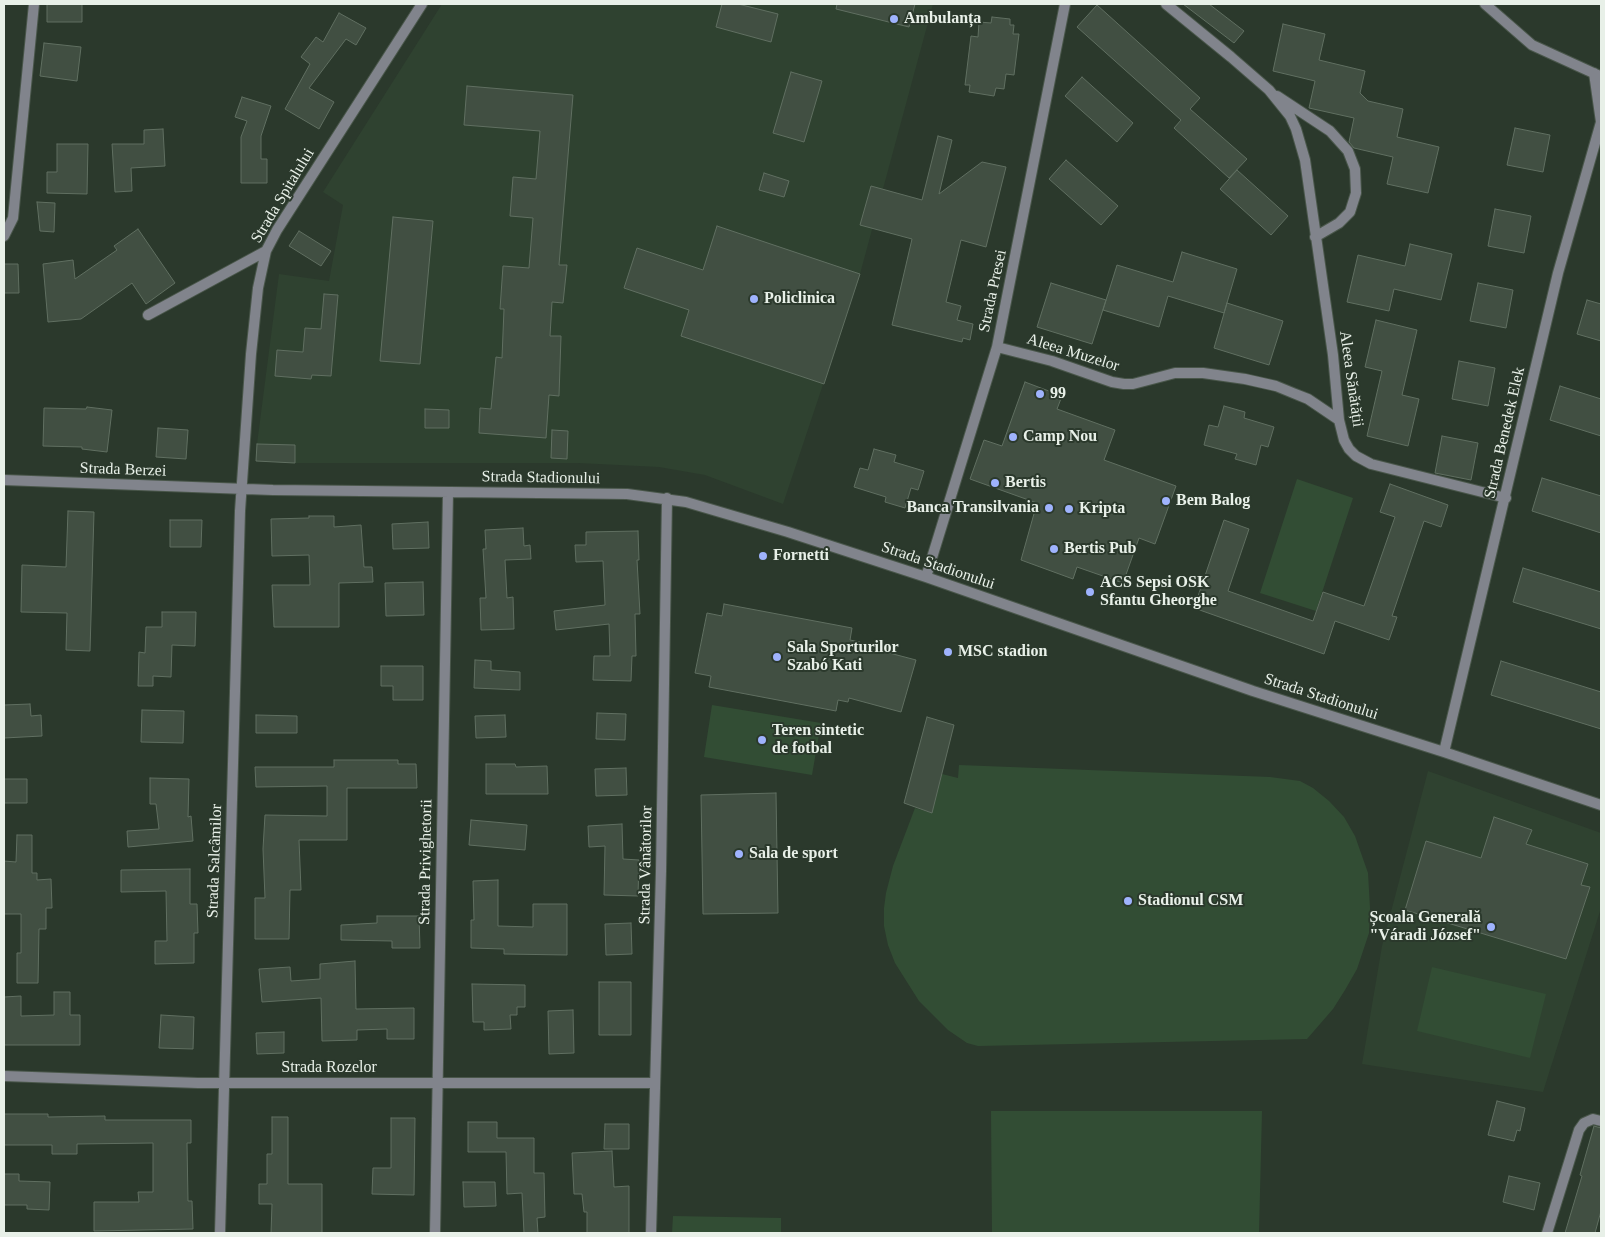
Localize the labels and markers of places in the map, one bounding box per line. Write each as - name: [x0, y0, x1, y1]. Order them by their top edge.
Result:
- place label: Ambulanța: [904, 9, 981, 29]
- marker: Ambulanța: [888, 13, 900, 25]
- place label: Policlinica: [764, 289, 835, 309]
- marker: Policlinica: [748, 293, 760, 305]
- place label: 99: [1050, 384, 1066, 404]
- marker: 99: [1034, 388, 1046, 400]
- place label: Camp Nou: [1023, 427, 1097, 447]
- marker: Camp Nou: [1007, 431, 1019, 443]
- place label: Bertis: [1005, 473, 1046, 493]
- marker: Bertis: [989, 477, 1001, 489]
- place label: Bem Balog: [1176, 491, 1250, 511]
- marker: Bem Balog: [1160, 495, 1172, 507]
- place label: Banca Transilvania: [906, 498, 1039, 518]
- place label: Kripta: [1079, 499, 1125, 519]
- marker: Banca Transilvania: [1043, 502, 1055, 514]
- marker: Kripta: [1063, 503, 1075, 515]
- place label: Bertis Pub: [1064, 539, 1136, 559]
- marker: Bertis Pub: [1048, 543, 1060, 555]
- place label: Fornetti: [773, 546, 829, 566]
- marker: Fornetti: [757, 550, 769, 562]
- place label: ACS Sepsi OSK Sfantu Gheorghe: [1100, 573, 1217, 611]
- marker: ACS Sepsi OSK Sfantu Gheorghe: [1084, 586, 1096, 598]
- place label: Sala Sporturilor Szabó Kati: [787, 638, 899, 676]
- place label: MSC stadion: [958, 642, 1047, 662]
- marker: MSC stadion: [942, 646, 954, 658]
- marker: Sala Sporturilor Szabó Kati: [771, 651, 783, 663]
- place label: Teren sintetic de fotbal: [772, 721, 864, 759]
- marker: Teren sintetic de fotbal: [756, 734, 768, 746]
- place label: Sala de sport: [749, 844, 838, 864]
- marker: Sala de sport: [733, 848, 745, 860]
- place label: Stadionul CSM: [1138, 891, 1243, 911]
- marker: Stadionul CSM: [1122, 895, 1134, 907]
- place label: Școala Generală "Váradi József": [1369, 908, 1481, 946]
- marker: Școala Generală "Váradi József": [1485, 921, 1497, 933]

